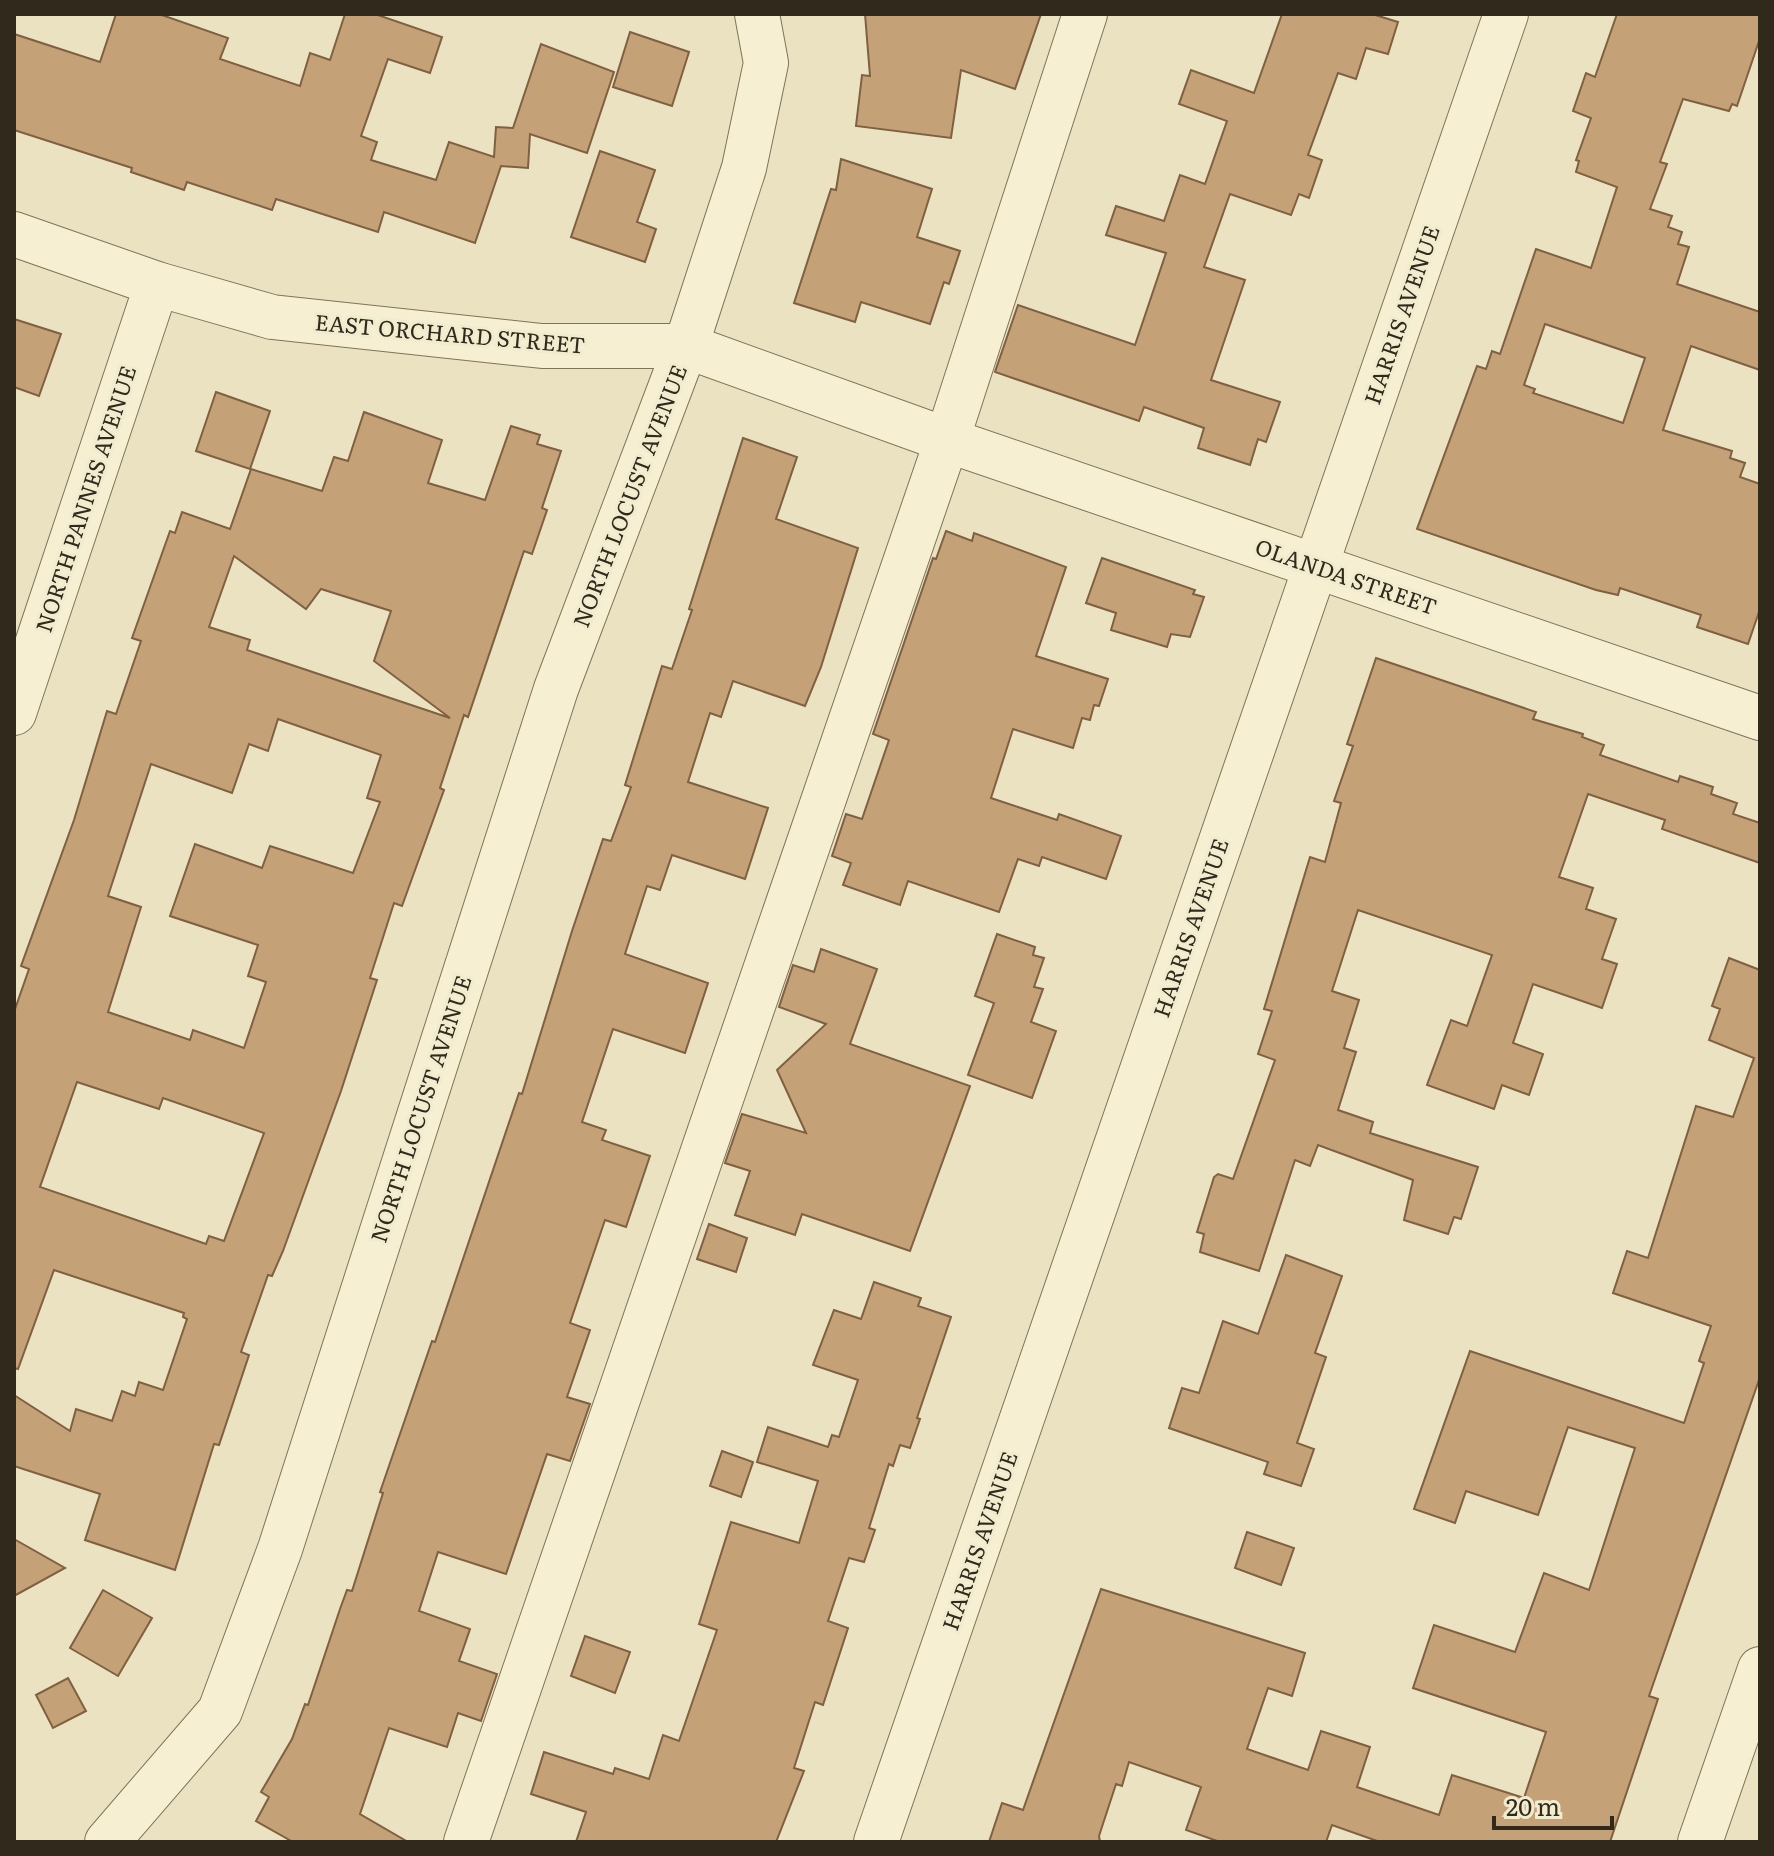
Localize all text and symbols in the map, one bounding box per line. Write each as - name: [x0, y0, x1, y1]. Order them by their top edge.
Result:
- street label: HARRIS AVENUE: [1354, 221, 1447, 408]
- street label: EAST ORCHARD STREET: [314, 304, 587, 361]
- street label: NORTH LOCUST AVENUE: [563, 359, 694, 632]
- street label: NORTH PANNES AVENUE: [26, 361, 143, 636]
- street label: OLANDA STREET: [1251, 529, 1442, 622]
- street label: HARRIS AVENUE: [1143, 834, 1236, 1021]
- street label: NORTH LOCUST AVENUE: [361, 971, 478, 1246]
- street label: HARRIS AVENUE: [932, 1447, 1025, 1634]
- scale bar: [1494, 1780, 1612, 1830]
- text: 20 m: [1506, 1788, 1560, 1823]

